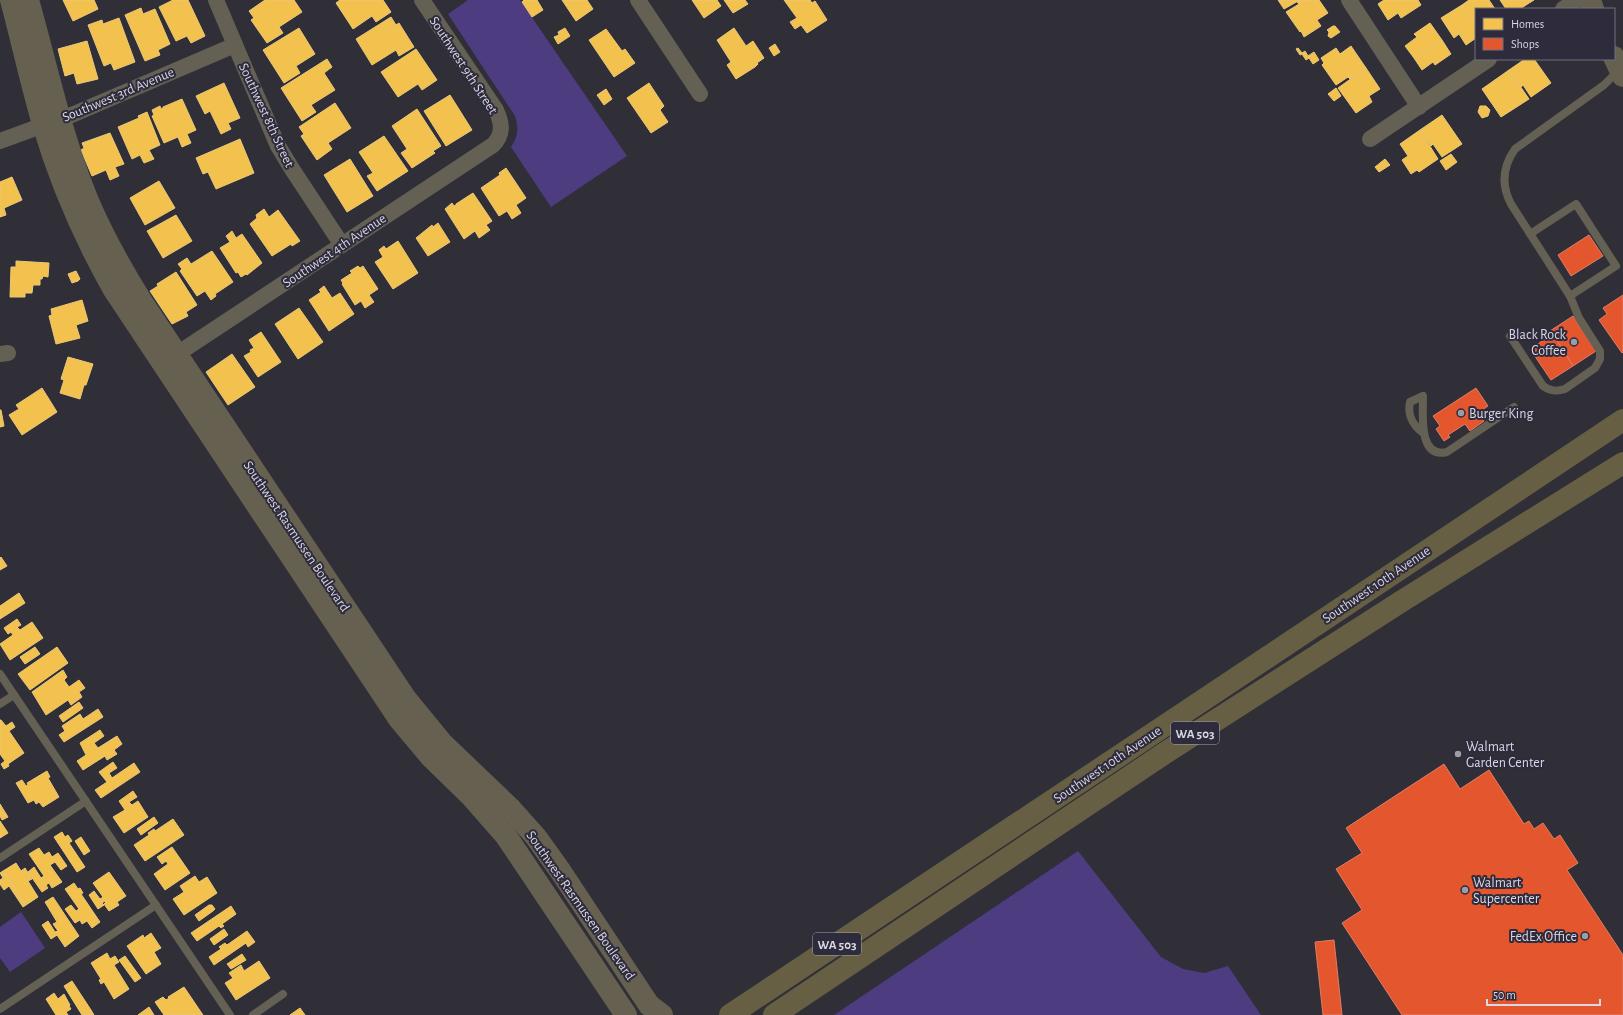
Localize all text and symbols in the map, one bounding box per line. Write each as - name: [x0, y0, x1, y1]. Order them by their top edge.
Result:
- legend: [1475, 8, 1615, 60]
- street label: Southwest 9th Street: [426, 14, 500, 117]
- text: Homes: [1511, 18, 1544, 30]
- text: Shops: [1511, 38, 1539, 50]
- street label: Southwest 8th Street: [236, 61, 297, 170]
- street label: Southwest 3rd Avenue: [60, 65, 176, 125]
- street label: Southwest 4th Avenue: [280, 211, 389, 290]
- place label: Black Rock Coffee: [1509, 328, 1567, 358]
- marker: Black Rock Coffee: [1569, 337, 1579, 347]
- place label: Burger King: [1469, 407, 1533, 421]
- marker: Burger King: [1456, 408, 1466, 418]
- street label: Southwest Rasmussen Boulevard: [240, 459, 352, 614]
- street label: Southwest 10th Avenue: [1320, 544, 1433, 626]
- road number: WA 503: [1171, 722, 1219, 744]
- street label: Southwest 10th Avenue: [1051, 724, 1164, 806]
- place label: Walmart Garden Center: [1466, 740, 1545, 770]
- marker: Walmart Garden Center: [1453, 749, 1463, 759]
- street label: Southwest Rasmussen Boulevard: [523, 828, 637, 983]
- place label: Walmart Supercenter: [1473, 876, 1540, 906]
- marker: Walmart Supercenter: [1460, 885, 1470, 895]
- place label: FedEx Office: [1510, 930, 1577, 944]
- marker: FedEx Office: [1580, 931, 1590, 941]
- road number: WA 503: [813, 933, 861, 955]
- scale bar: [1487, 981, 1600, 1007]
- text: 50 m: [1493, 989, 1516, 1001]

